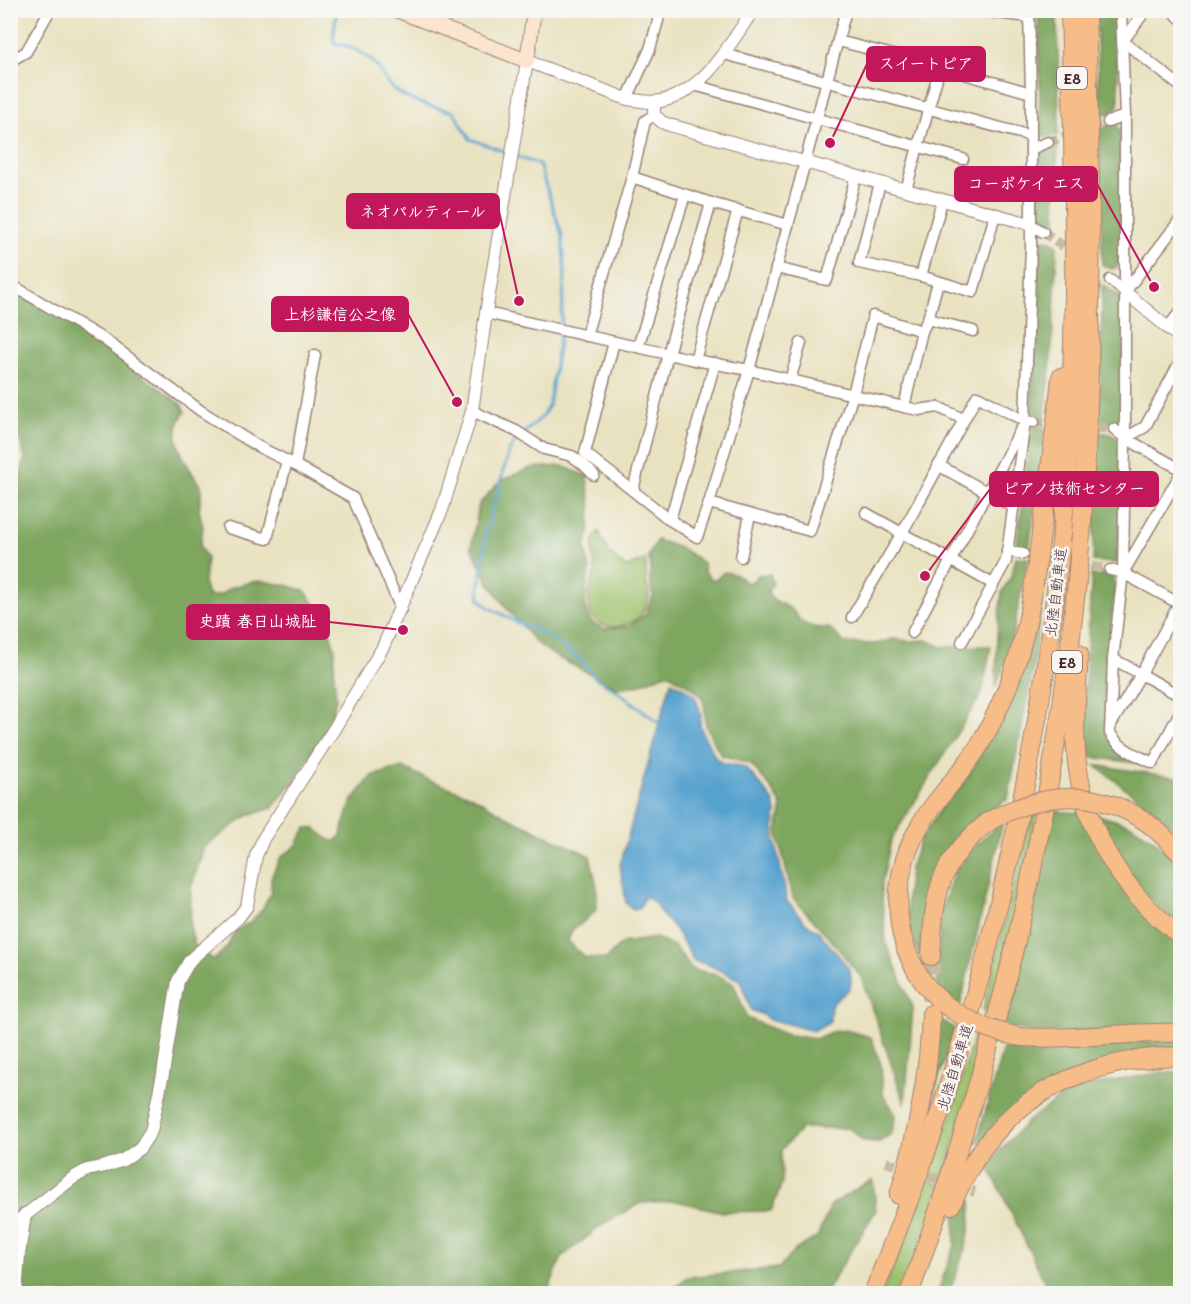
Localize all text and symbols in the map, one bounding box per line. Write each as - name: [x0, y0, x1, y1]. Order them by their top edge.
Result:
- callout: スイートピア: [867, 47, 985, 81]
- text: スイートピア: [879, 52, 973, 73]
- road number: E8: [1057, 67, 1087, 89]
- callout: コーポケイ エス: [955, 167, 1097, 201]
- text: コーポケイ エス: [968, 172, 1084, 193]
- callout: ネオパルティール: [347, 194, 499, 228]
- text: ネオパルティール: [360, 200, 486, 221]
- callout: 上杉謙信公之像: [272, 297, 408, 331]
- text: 上杉謙信公之像: [284, 303, 396, 324]
- callout: ピアノ技術センター: [990, 472, 1158, 506]
- text: ピアノ技術センター: [1003, 477, 1145, 498]
- street label: 北陸自動車道: [1040, 546, 1070, 638]
- callout: 史蹟 春日山城阯: [187, 605, 329, 639]
- text: 史蹟 春日山城阯: [199, 610, 317, 631]
- road number: E8: [1052, 651, 1082, 673]
- street label: 北陸自動車道: [931, 1021, 977, 1113]

